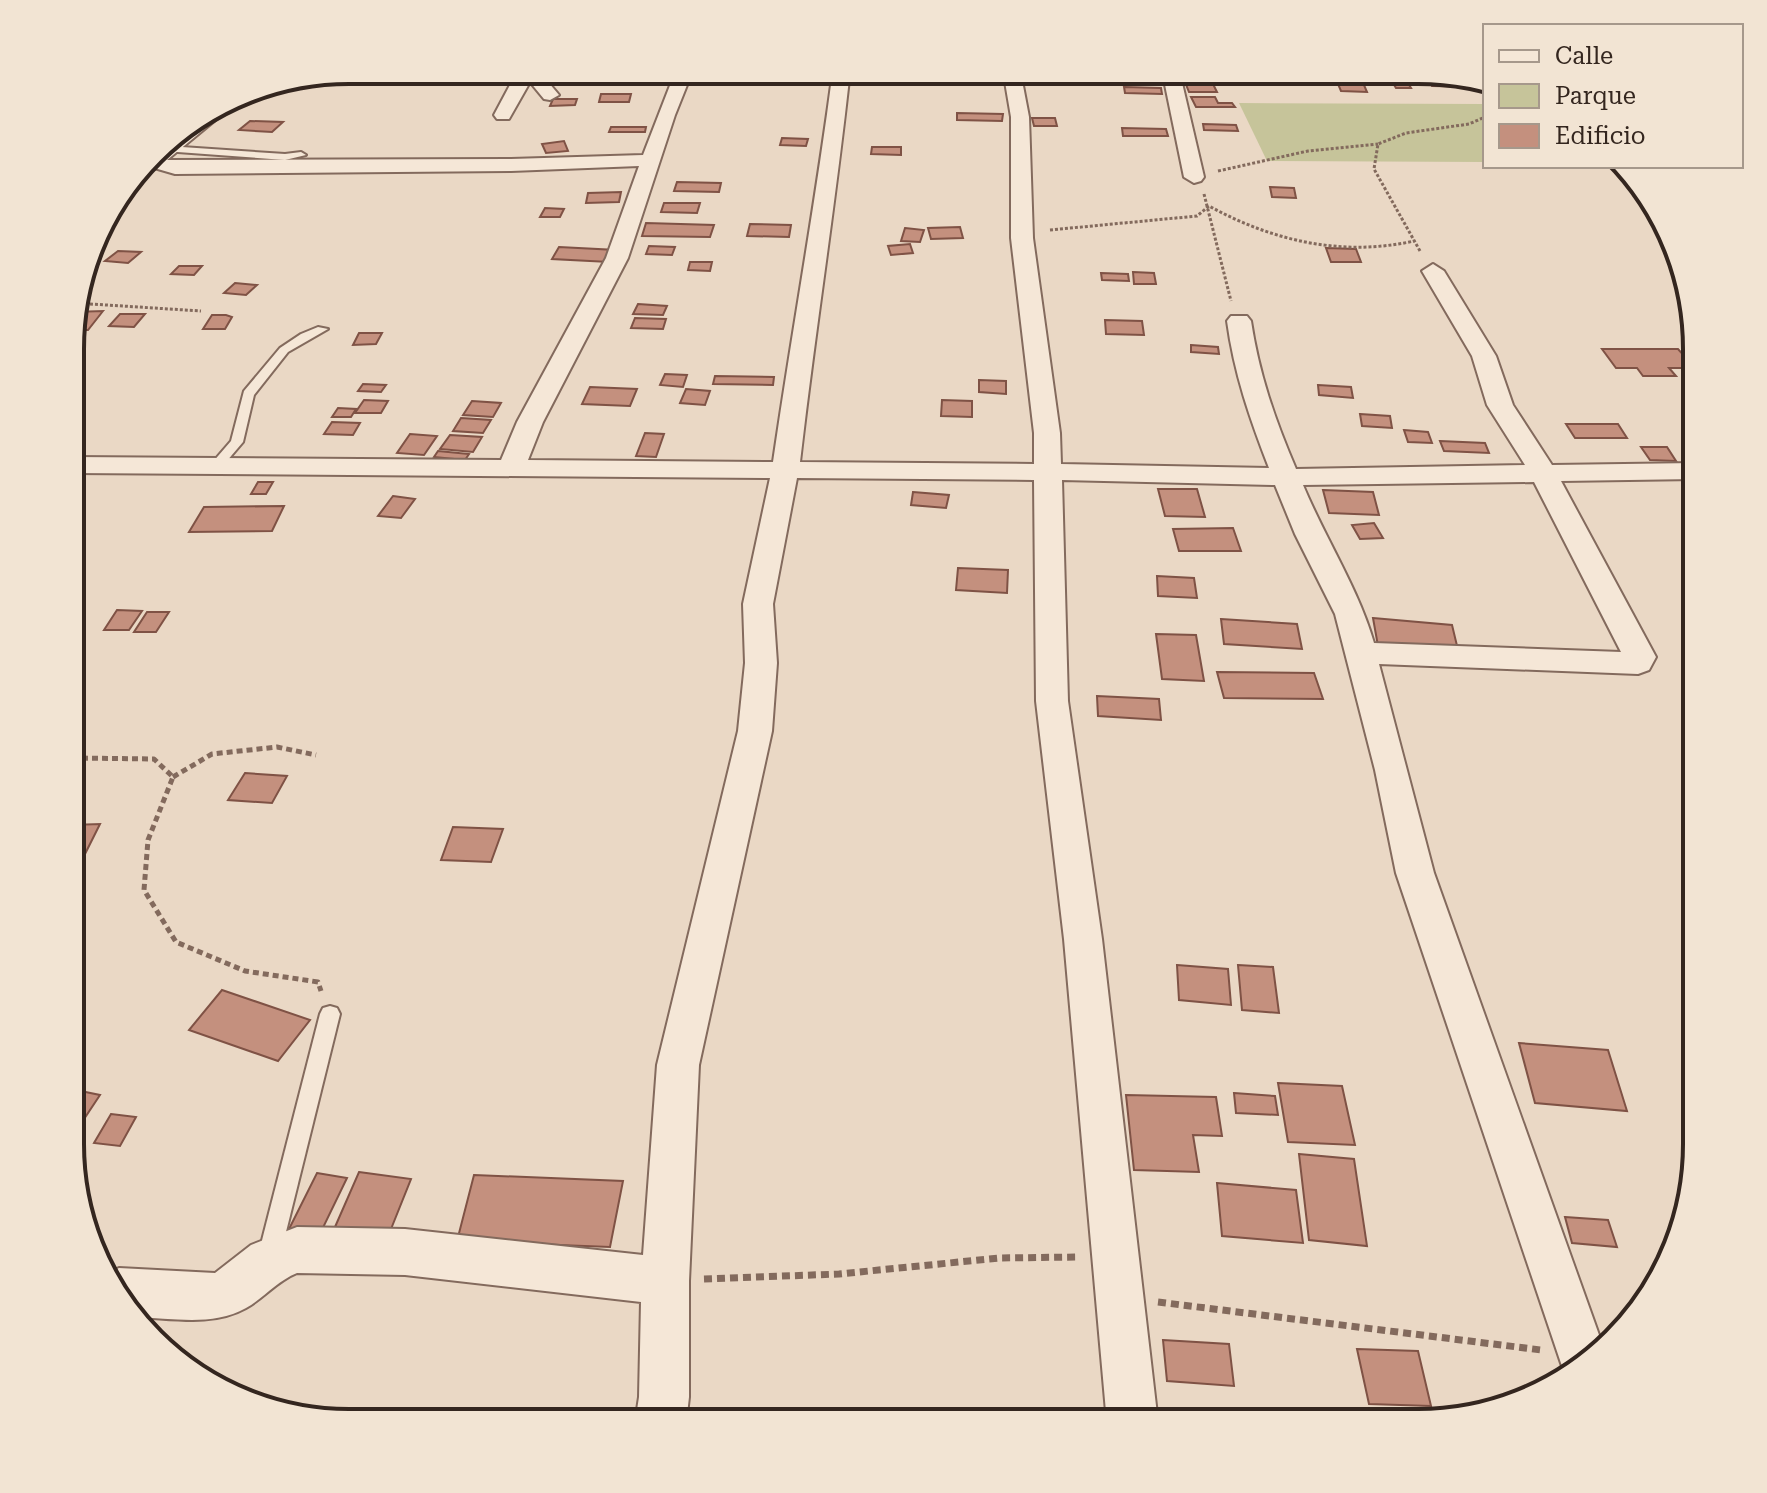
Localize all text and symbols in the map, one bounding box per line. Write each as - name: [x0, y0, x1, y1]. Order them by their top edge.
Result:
- legend: [1483, 24, 1743, 168]
- text: Calle: [1555, 42, 1613, 70]
- text: Parque: [1555, 82, 1636, 110]
- text: Edificio: [1555, 122, 1646, 150]

